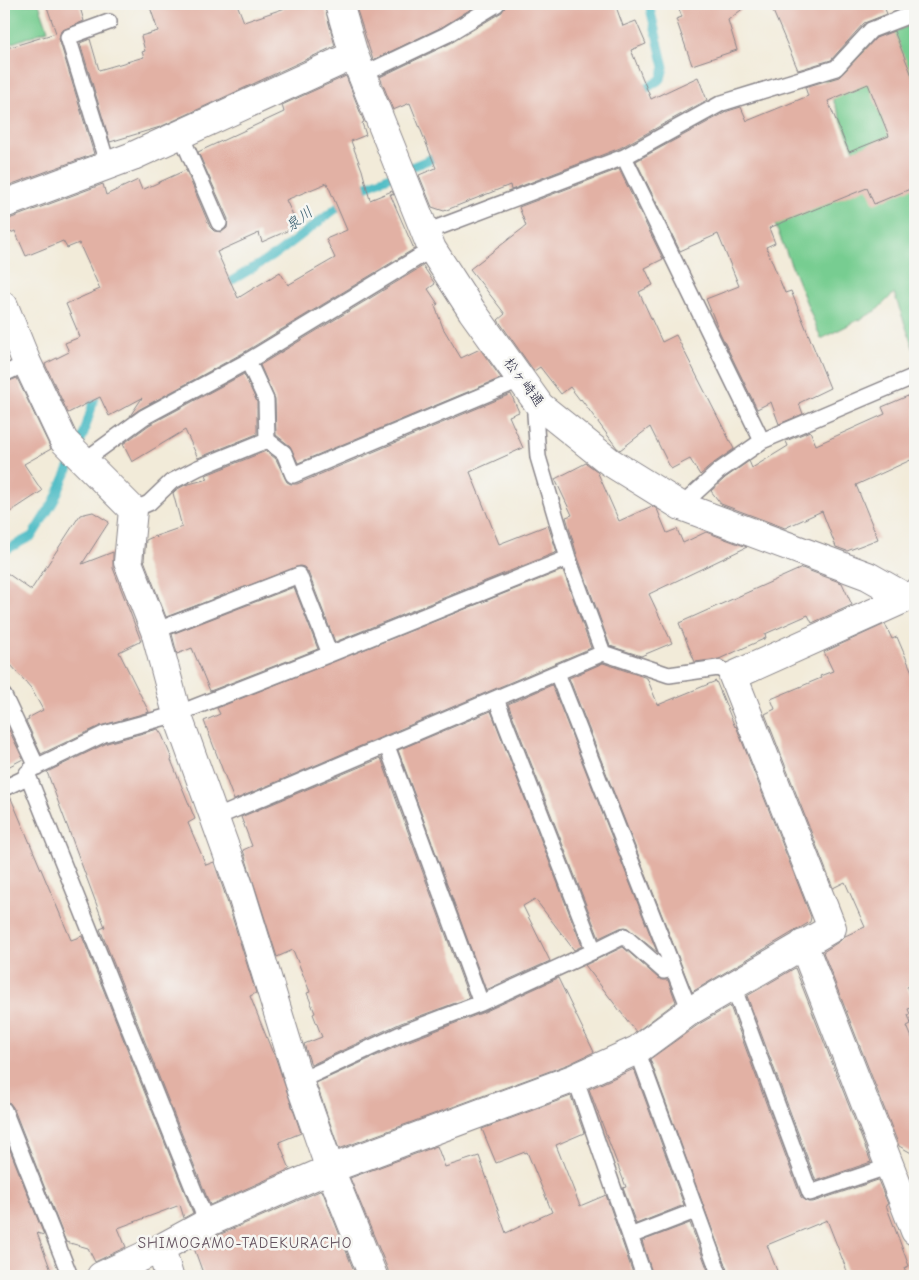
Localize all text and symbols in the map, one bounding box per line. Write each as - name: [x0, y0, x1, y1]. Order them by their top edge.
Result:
- water label: 泉川: [282, 203, 316, 235]
- street label: 松ヶ崎通: [500, 355, 548, 409]
- district label: SHIMOGAMO-TADEKURACHO: [138, 1234, 352, 1252]

